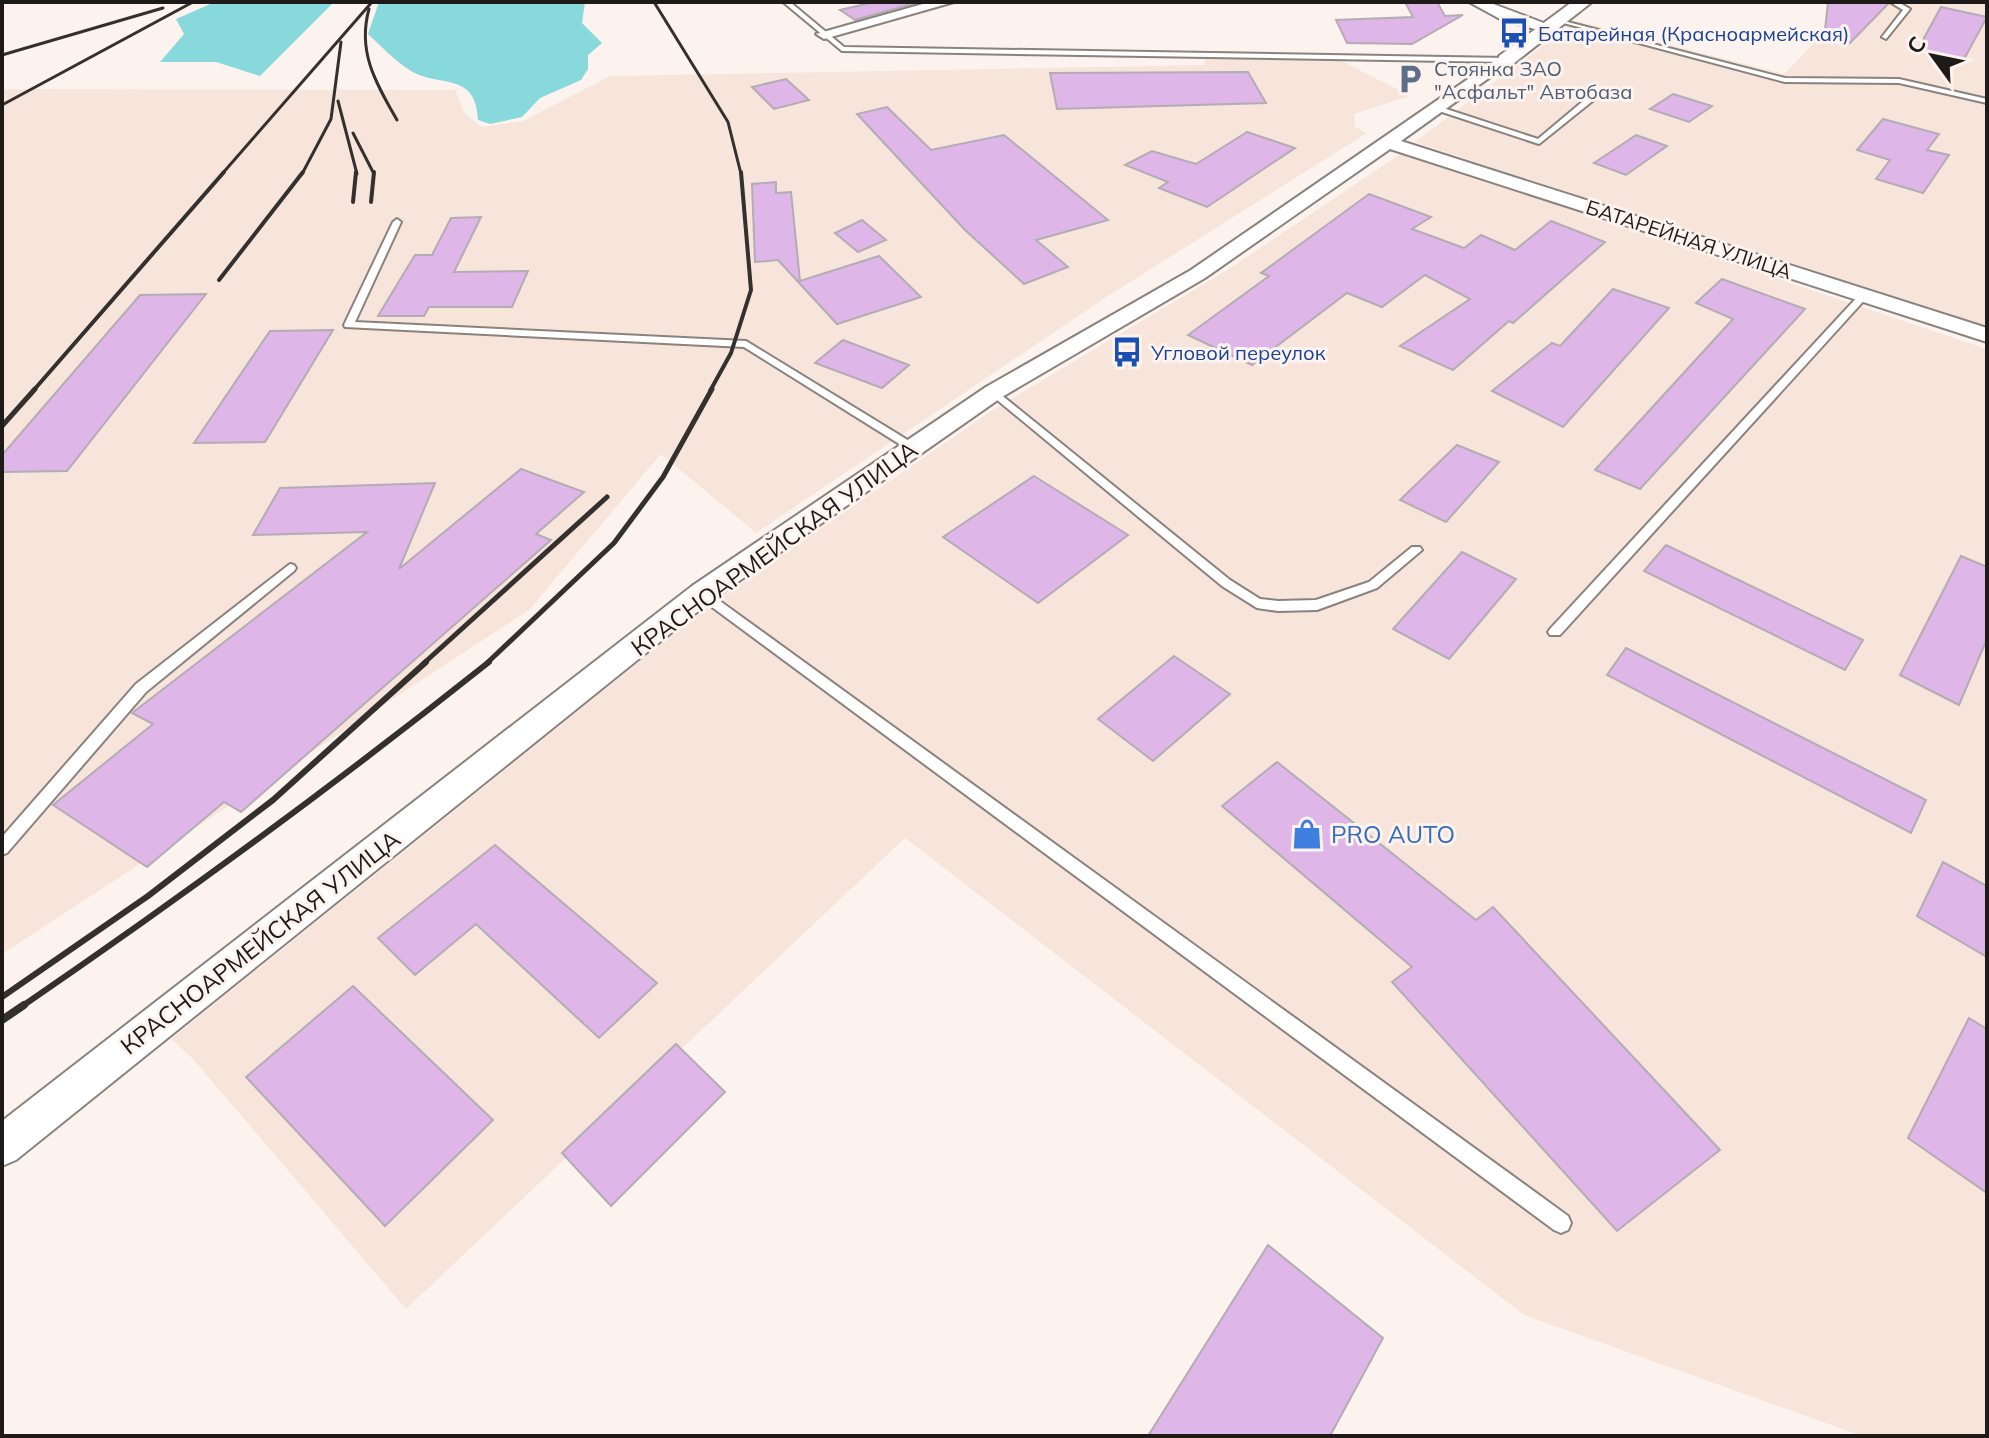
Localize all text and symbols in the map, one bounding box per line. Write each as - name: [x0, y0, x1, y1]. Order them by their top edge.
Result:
- bus stop icon: Батарейная (Красноармейская): [1497, 16, 1531, 50]
- north arrow: [1893, 16, 1973, 96]
- place label: Батарейная (Красноармейская): [1538, 21, 1849, 46]
- text: С: [1900, 31, 1932, 59]
- place label: Стоянка ЗАО "Асфальт" Автобаза: [1434, 56, 1632, 104]
- parking icon: Стоянка ЗАО "Асфальт" Автобаза: [1393, 62, 1427, 96]
- street label: БАТАРЕЙНАЯ УЛИЦА: [1583, 194, 1795, 284]
- bus stop icon: Угловой переулок: [1110, 335, 1144, 369]
- place label: Угловой переулок: [1150, 340, 1326, 365]
- street label: КРАСНОАРМЕЙСКАЯ УЛИЦА: [625, 434, 923, 662]
- shop icon: PRO AUTO: [1290, 817, 1324, 851]
- place label: PRO AUTO: [1331, 819, 1455, 849]
- street label: КРАСНОАРМЕЙСКАЯ УЛИЦА: [114, 823, 406, 1061]

